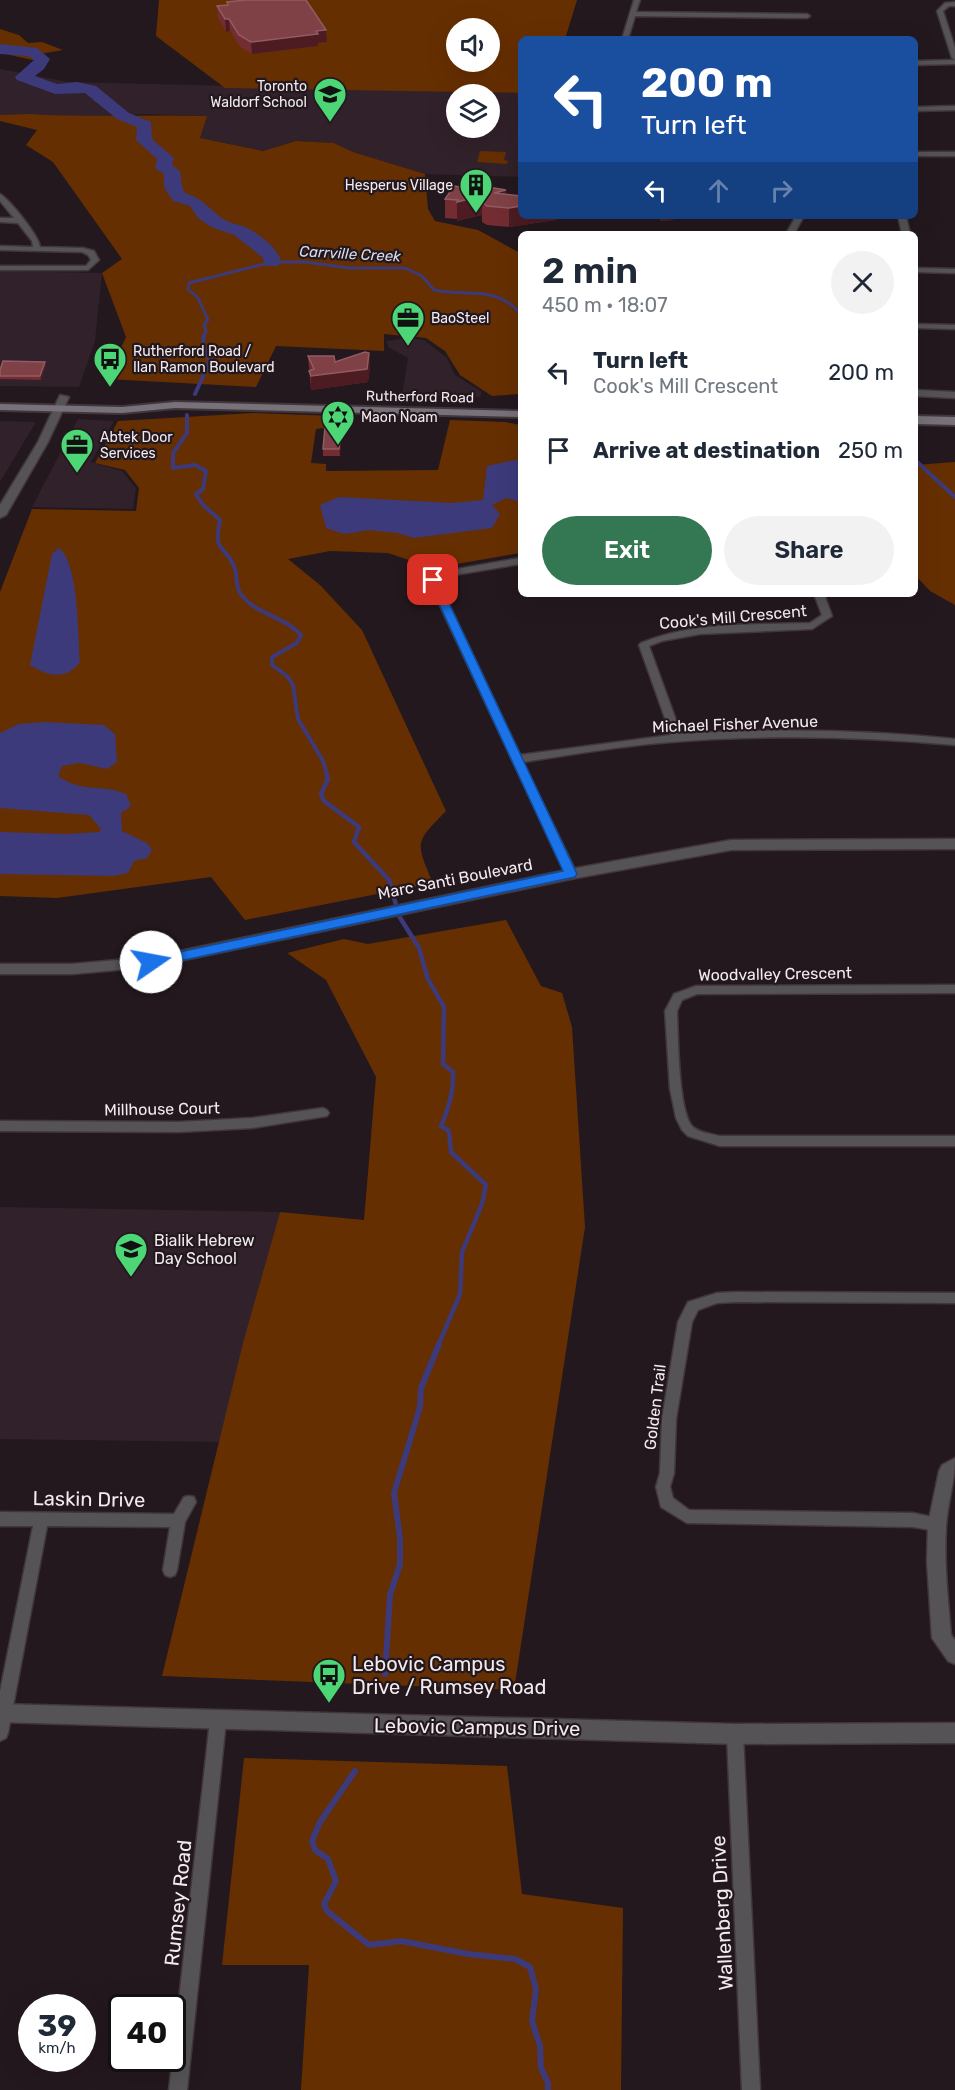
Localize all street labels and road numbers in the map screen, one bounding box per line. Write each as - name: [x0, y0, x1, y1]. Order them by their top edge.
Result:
- street label: Rutherford Road: [366, 388, 474, 406]
- street label: Cook's Mill Crescent: [658, 601, 808, 633]
- street label: Michael Fisher Avenue: [652, 712, 818, 736]
- street label: Marc Santi Boulevard: [376, 855, 534, 903]
- street label: Woodvalley Crescent: [698, 963, 852, 985]
- street label: Millhouse Court: [104, 1098, 220, 1120]
- street label: Golden Trail: [640, 1363, 670, 1451]
- street label: Laskin Drive: [32, 1486, 146, 1512]
- street label: Lebovic Campus Drive: [374, 1713, 580, 1741]
- street label: Wallenberg Drive: [706, 1835, 738, 1991]
- street label: Rumsey Road: [159, 1839, 197, 1967]

